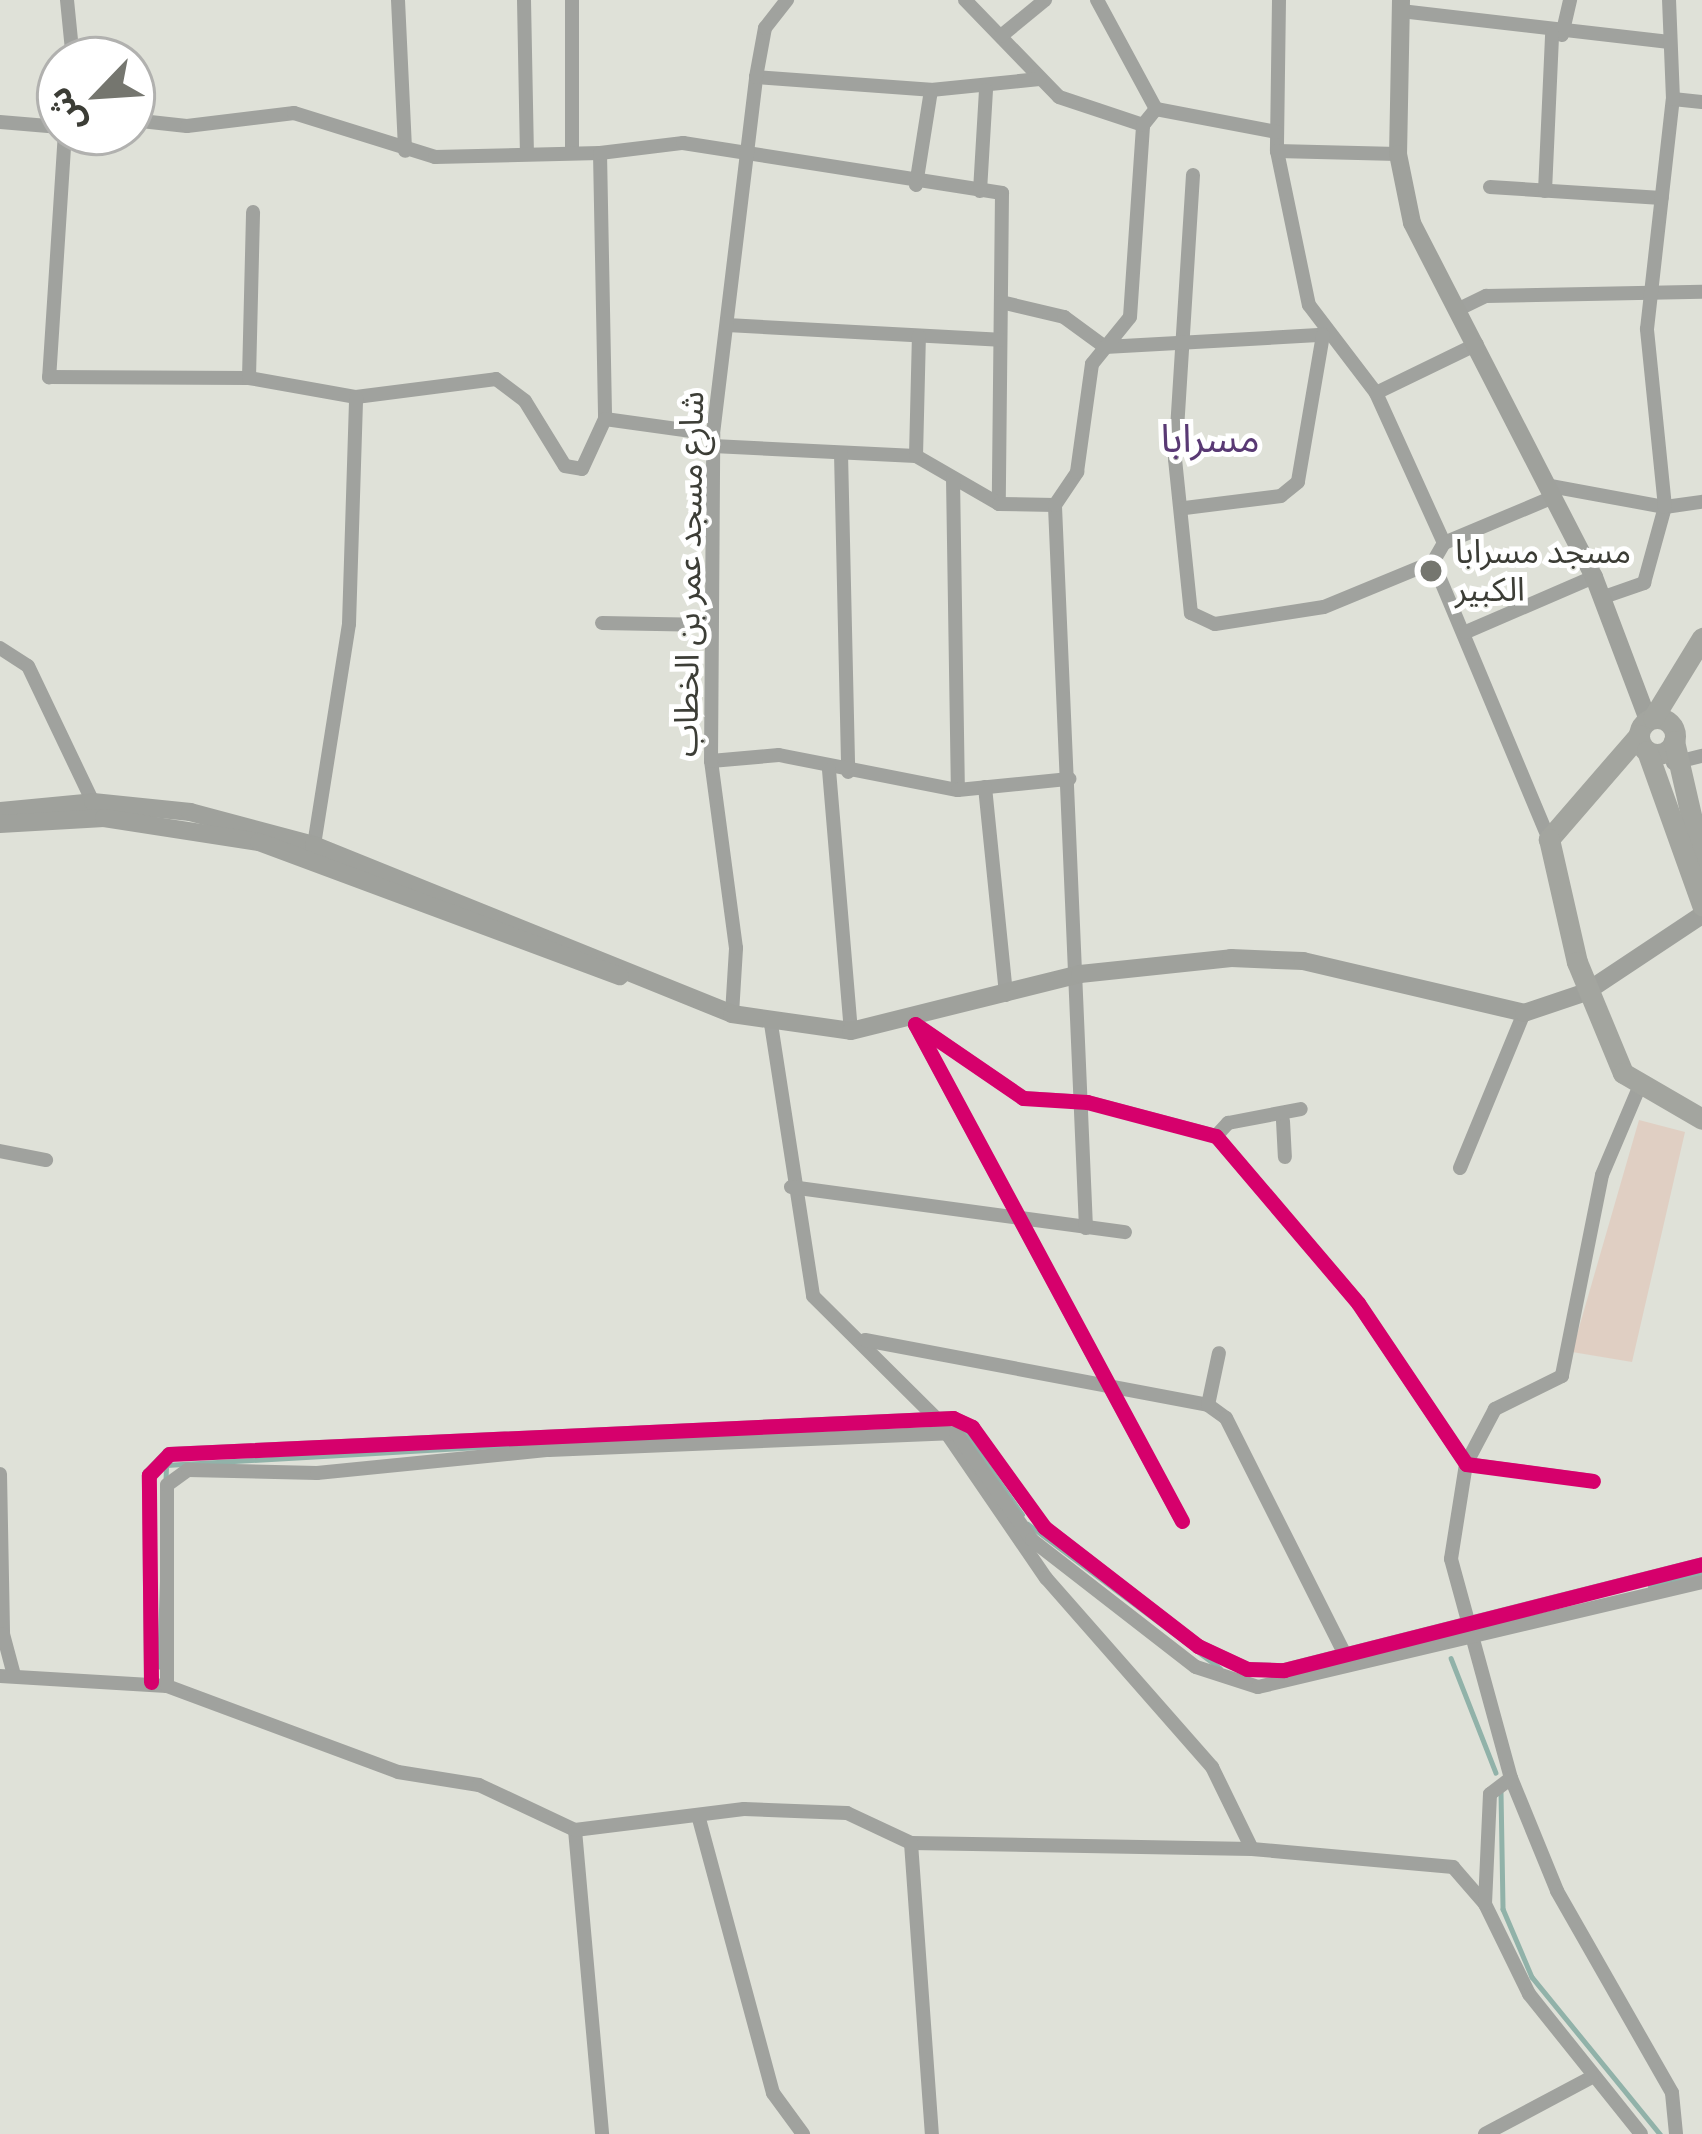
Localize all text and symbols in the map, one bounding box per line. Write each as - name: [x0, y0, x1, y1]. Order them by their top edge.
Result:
- north arrow: [36, 36, 156, 156]
- text: ش: [38, 81, 93, 139]
- street label: شارع مسجد عمر بن الخطاب: [666, 391, 712, 757]
- district label: مسرابا: [1160, 416, 1260, 462]
- place label: مسجد مسرابا الكبير: [1455, 532, 1631, 610]
- marker: مسجد مسرابا الكبير: [1418, 558, 1444, 584]

